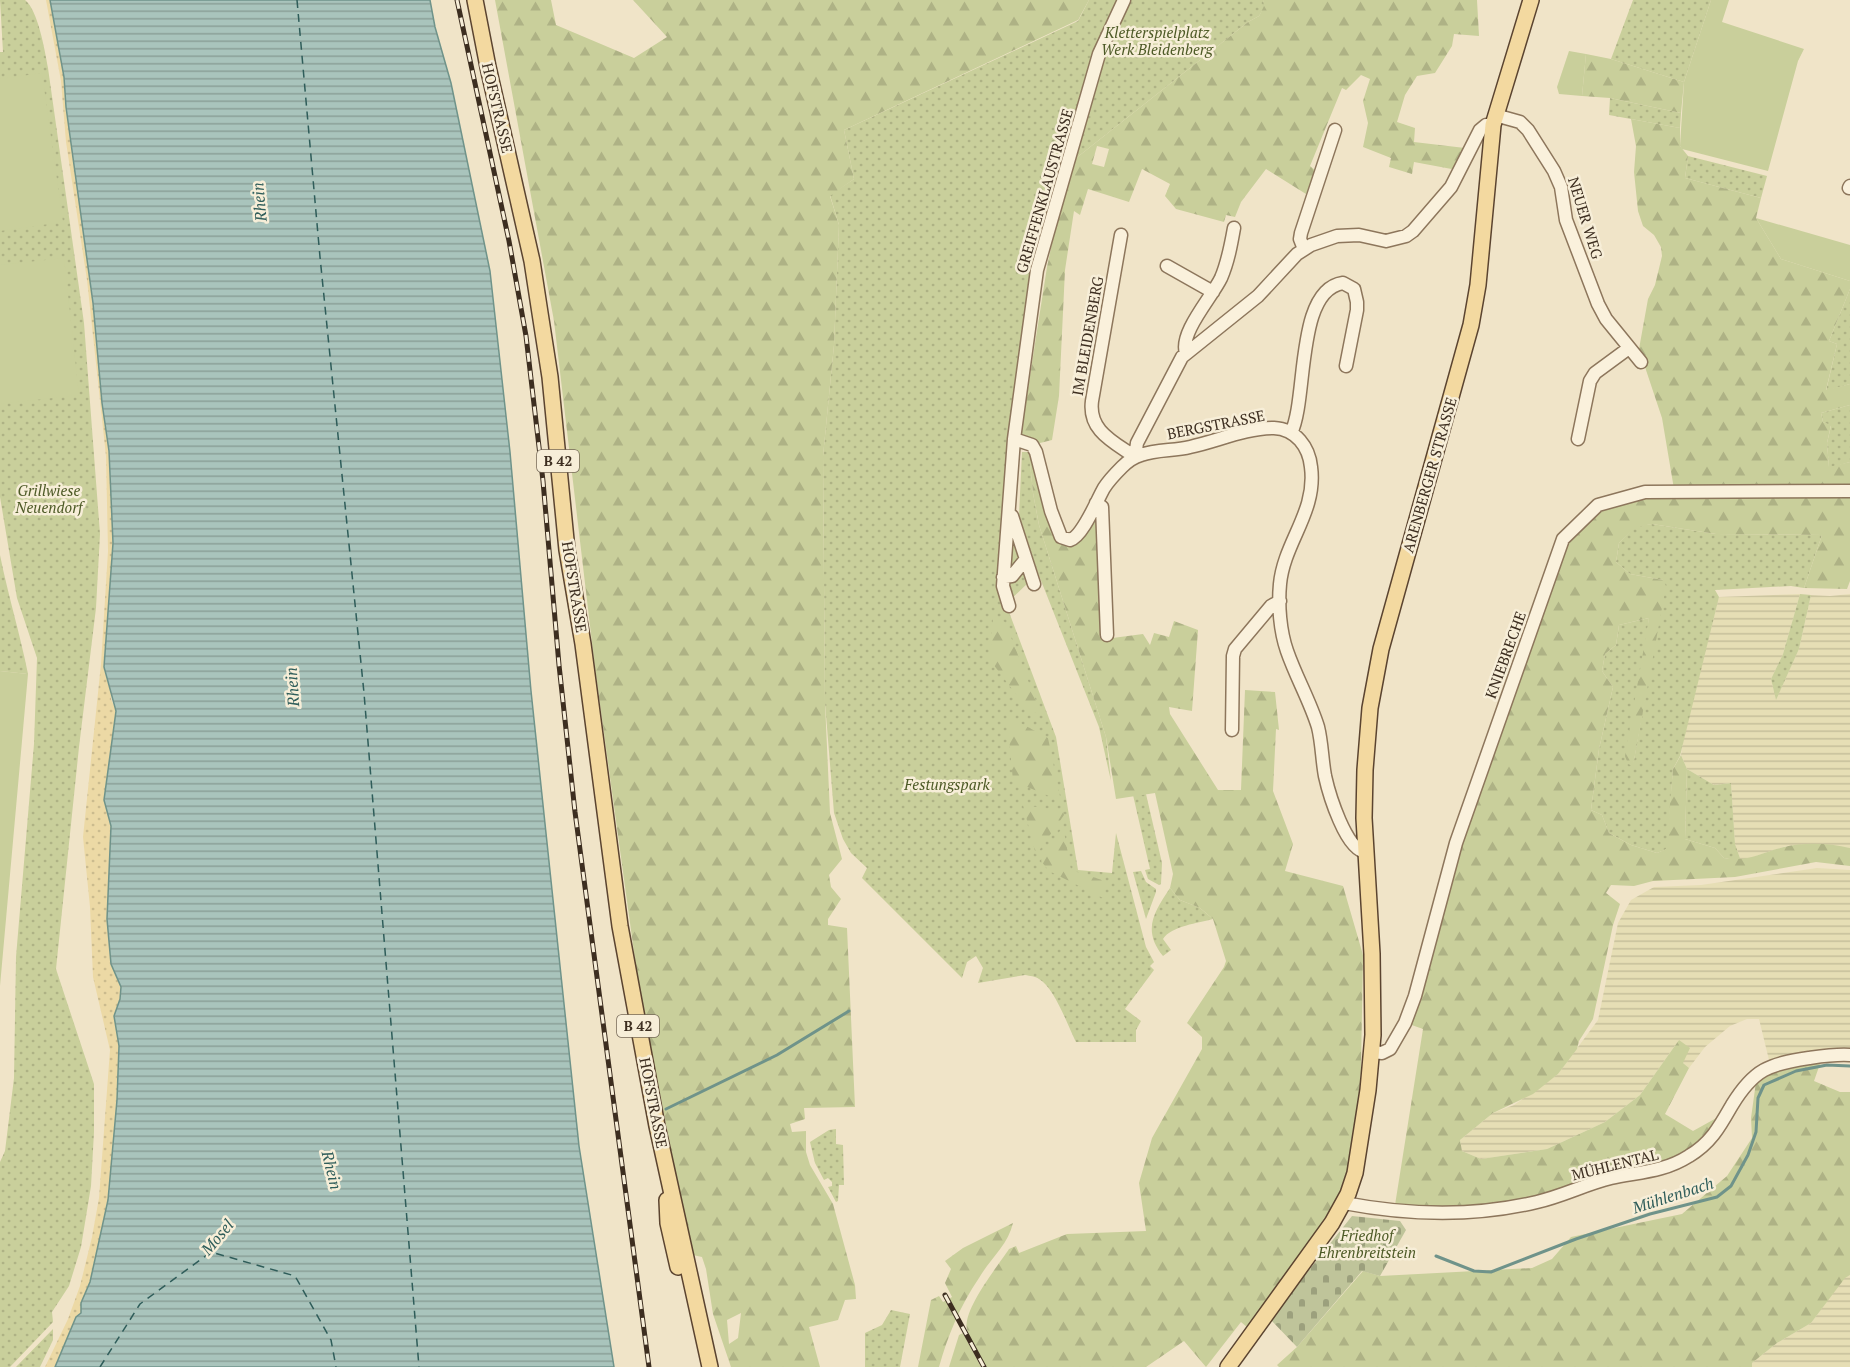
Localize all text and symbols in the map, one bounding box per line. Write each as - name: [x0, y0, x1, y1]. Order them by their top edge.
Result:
- park label: Kletterspielplatz Werk Bleidenberg: [1101, 22, 1215, 59]
- street label: HOFSTRASSE: [478, 61, 518, 155]
- street label: GREIFFENKLAUSTRASSE: [1011, 106, 1077, 275]
- street label: NEUER WEG: [1564, 174, 1608, 262]
- water label: Rhein: [246, 181, 272, 224]
- street label: IM BLEIDENBERG: [1067, 274, 1107, 397]
- street label: ARENBERGER STRASSE: [1397, 395, 1461, 555]
- street label: BERGSTRASSE: [1165, 405, 1266, 443]
- road number: B 42: [537, 450, 579, 472]
- park label: Grillwiese Neuendorf: [15, 480, 85, 517]
- street label: HOFSTRASSE: [558, 540, 592, 634]
- street label: KNIEBRECHE: [1480, 608, 1530, 701]
- water label: Rhein: [280, 667, 304, 708]
- park label: Festungspark: [903, 774, 990, 794]
- road number: B 42: [617, 1015, 659, 1037]
- street label: HOFSTRASSE: [635, 1056, 673, 1150]
- street label: MÜHLENTAL: [1569, 1144, 1660, 1184]
- water label: Rhein: [316, 1147, 347, 1192]
- water label: Mühlenbach: [1629, 1172, 1716, 1219]
- water label: Mosel: [195, 1214, 239, 1260]
- park label: Friedhof Ehrenbreitstein: [1317, 1225, 1416, 1262]

